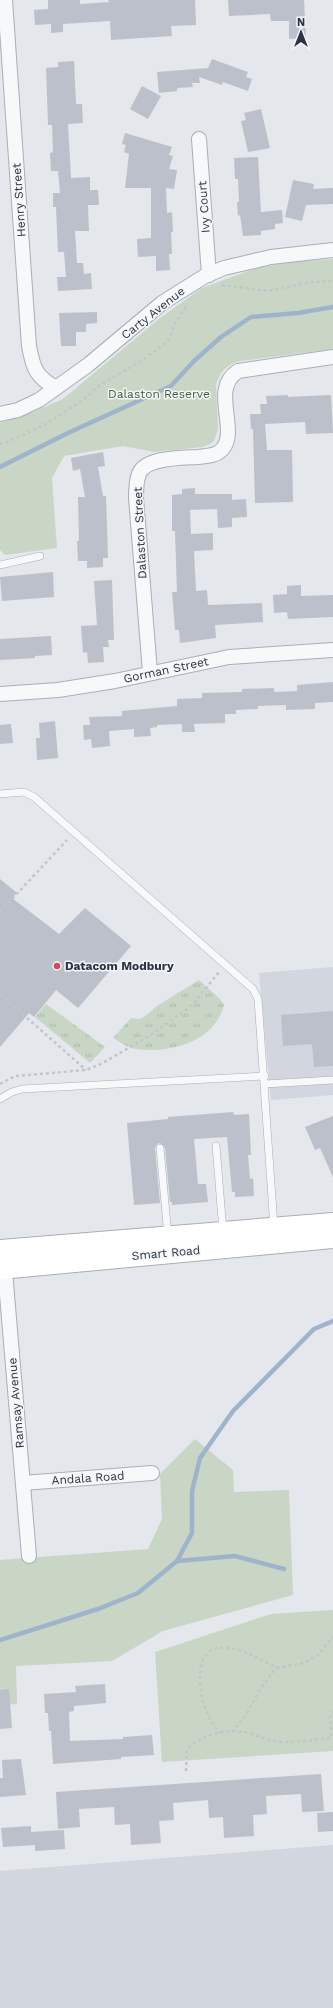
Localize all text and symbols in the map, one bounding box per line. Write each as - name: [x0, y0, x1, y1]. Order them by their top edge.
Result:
- north arrow: [281, 12, 321, 52]
- text: N: [297, 16, 305, 29]
- street label: Henry Street: [9, 163, 29, 237]
- street label: Ivy Court: [195, 180, 213, 234]
- street label: Carty Avenue: [119, 284, 188, 342]
- park label: Dalaston Reserve: [108, 387, 210, 401]
- street label: Dalaston Street: [131, 487, 149, 579]
- street label: Gorman Street: [122, 654, 210, 686]
- place label: Datacom Modbury: [65, 959, 174, 973]
- marker: Datacom Modbury: [52, 961, 62, 971]
- street label: Smart Road: [131, 1243, 201, 1263]
- street label: Ramsay Avenue: [5, 1357, 27, 1449]
- street label: Andala Road: [51, 1468, 125, 1488]

